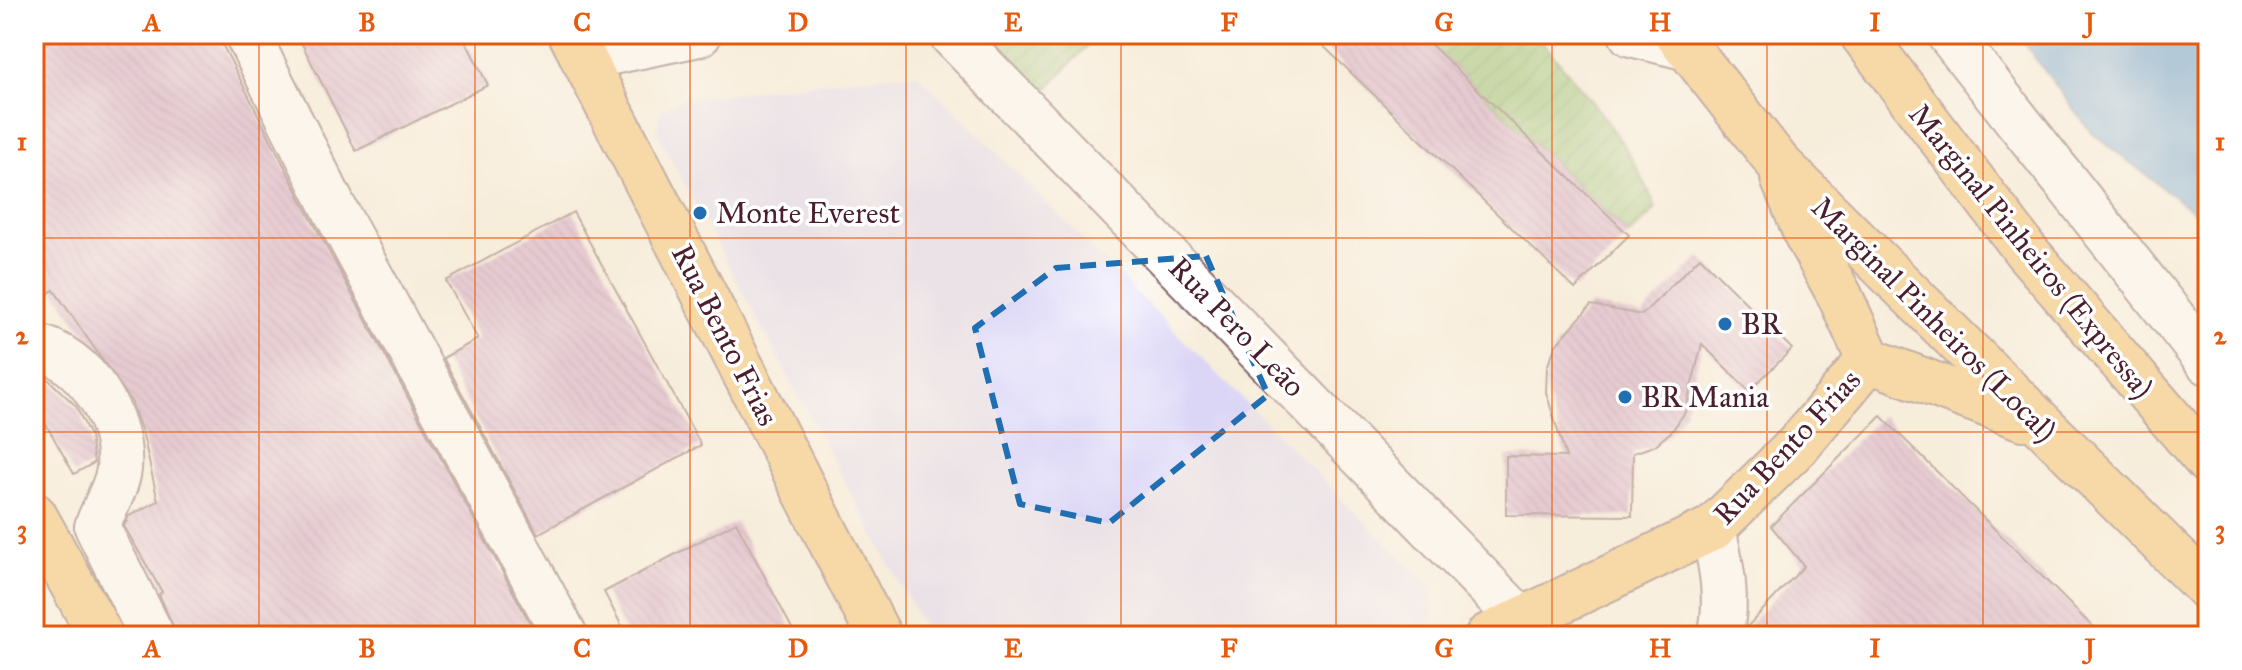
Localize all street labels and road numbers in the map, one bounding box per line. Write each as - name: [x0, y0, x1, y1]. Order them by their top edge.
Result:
- street label: Marginal Pinheiros (Expressa): [1900, 97, 2161, 406]
- street label: Marginal Pinheiros (Local): [1803, 189, 2064, 450]
- street label: Rua Bento Frias: [664, 238, 786, 432]
- street label: Rua Pero Leão: [1161, 250, 1313, 404]
- street label: Rua Bento Frias: [1706, 362, 1868, 532]

